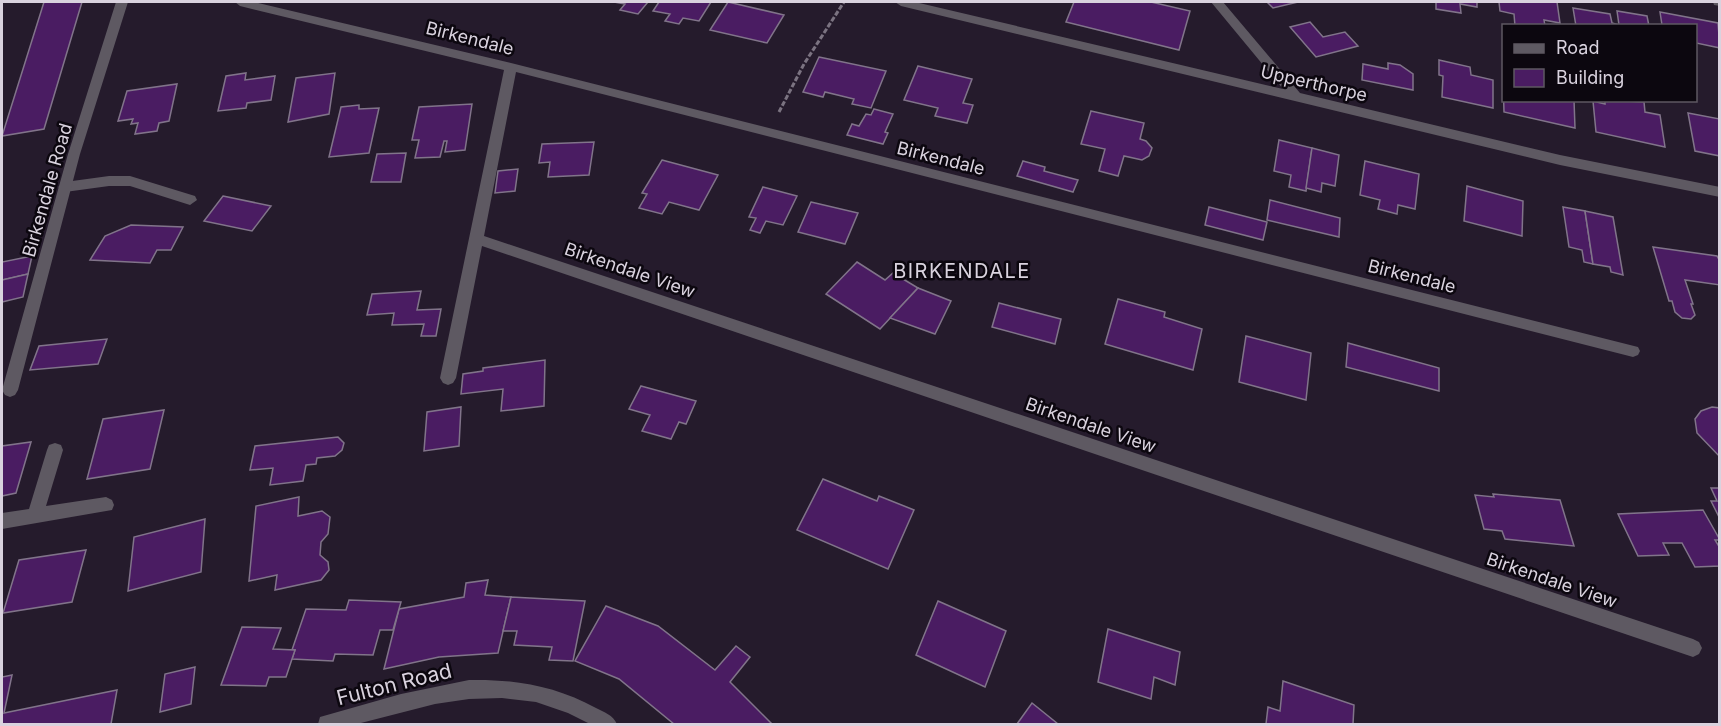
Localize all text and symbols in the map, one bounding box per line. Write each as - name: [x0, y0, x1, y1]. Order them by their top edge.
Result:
- street label: Birkendale: [424, 17, 516, 59]
- legend: [1502, 24, 1697, 102]
- text: Road: [1556, 37, 1599, 58]
- street label: Upperthorpe: [1259, 61, 1369, 105]
- text: Building: [1556, 67, 1624, 88]
- street label: Birkendale Road: [18, 121, 76, 259]
- street label: Birkendale: [895, 137, 987, 179]
- street label: Birkendale View: [562, 238, 698, 302]
- street label: Birkendale: [1366, 255, 1458, 297]
- district label: BIRKENDALE: [893, 259, 1031, 283]
- street label: Birkendale View: [1023, 393, 1159, 457]
- street label: Birkendale View: [1484, 548, 1620, 612]
- street label: Fulton Road: [334, 658, 454, 710]

